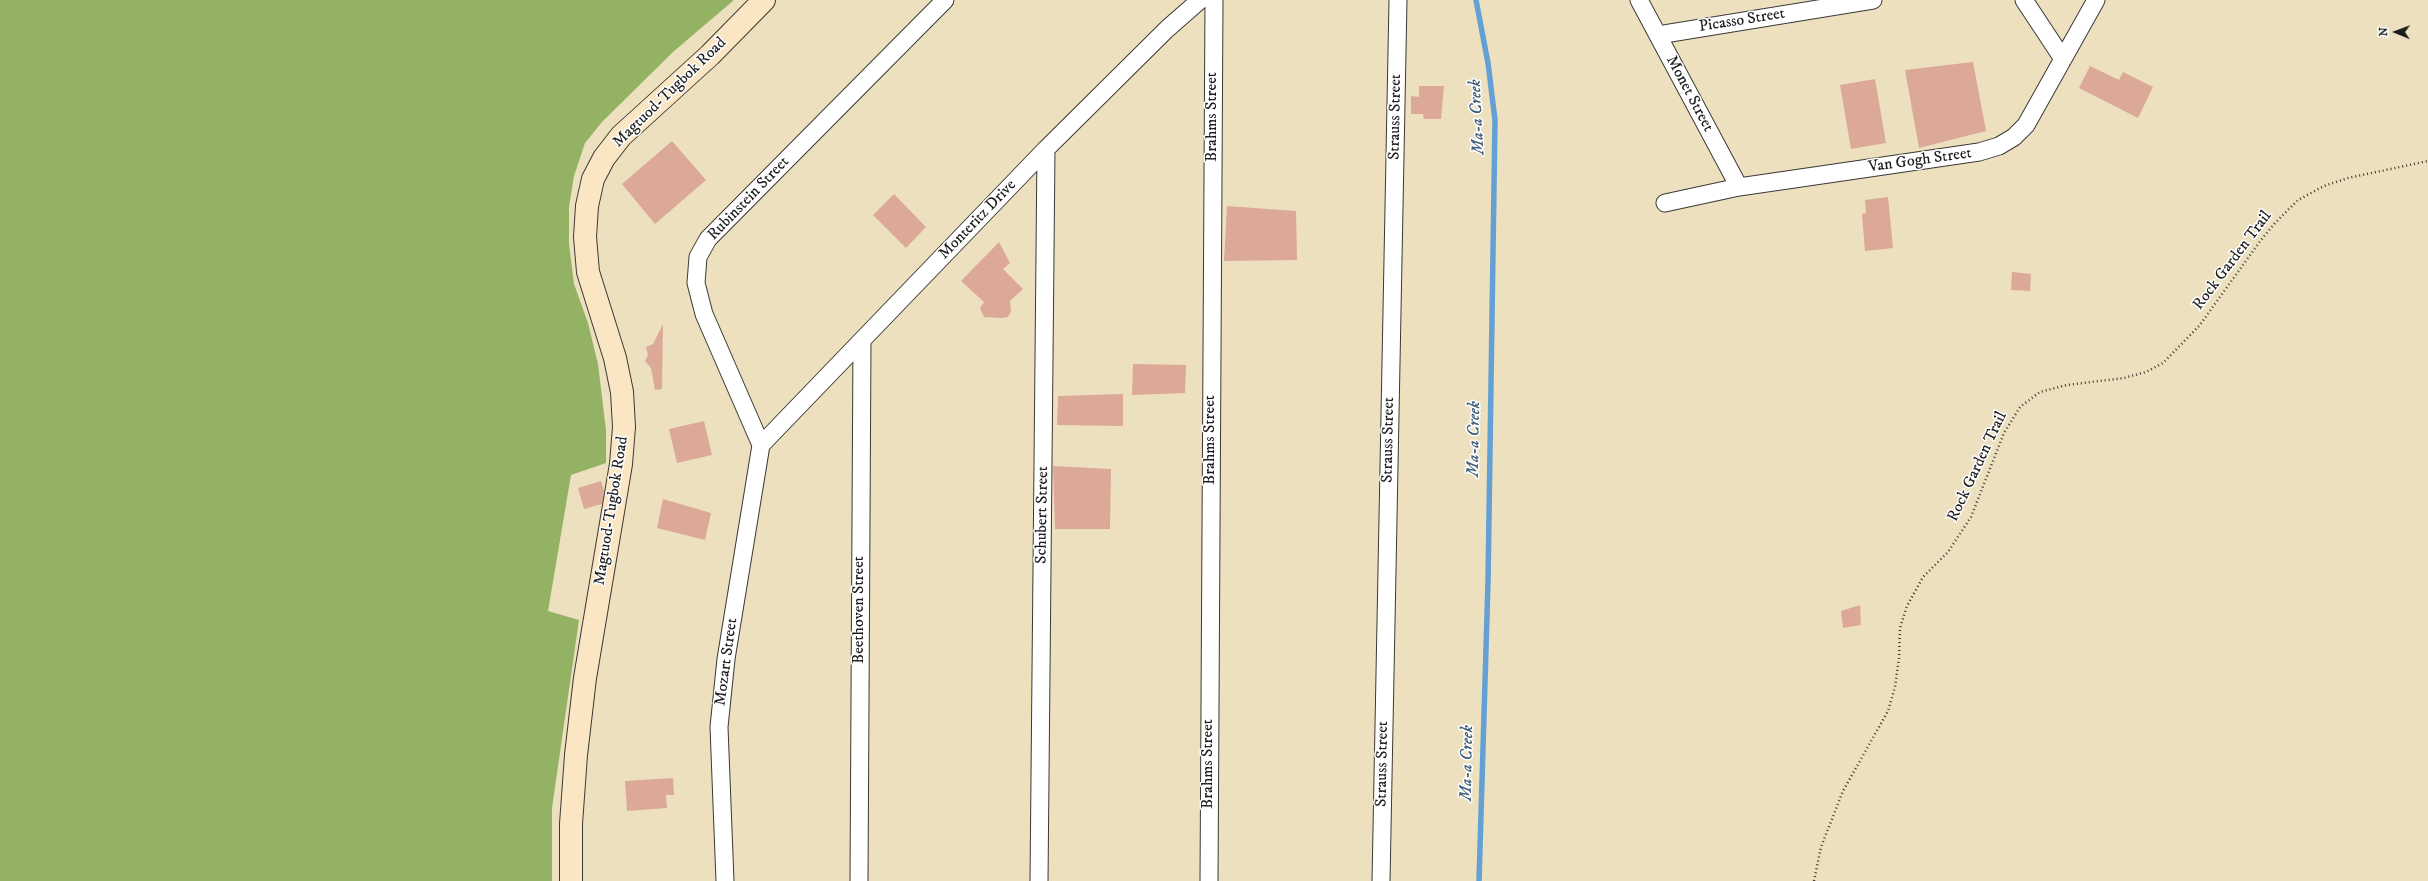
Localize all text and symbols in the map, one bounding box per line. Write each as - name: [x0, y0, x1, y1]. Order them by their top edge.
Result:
- street label: Picasso Street: [1698, 5, 1786, 37]
- north arrow: [2376, 12, 2416, 52]
- text: N: [2377, 27, 2391, 36]
- street label: Magtuod-Tugbok Road: [609, 34, 731, 152]
- street label: Monet Street: [1661, 53, 1717, 135]
- street label: Brahms Street: [1203, 72, 1223, 162]
- street label: Strauss Street: [1386, 74, 1406, 160]
- water label: Ma-a Creek: [1466, 79, 1490, 155]
- street label: Van Gogh Street: [1867, 144, 1973, 178]
- street label: Rubinstein Street: [704, 153, 794, 245]
- street label: Monteritz Drive: [935, 176, 1021, 264]
- street label: Rock Garden Trail: [2190, 208, 2276, 314]
- street label: Brahms Street: [1201, 395, 1221, 485]
- street label: Strauss Street: [1379, 397, 1399, 483]
- water label: Ma-a Creek: [1464, 401, 1486, 477]
- street label: Rock Garden Trail: [1944, 409, 2012, 525]
- street label: Magtuod-Tugbok Road: [591, 435, 633, 587]
- street label: Schubert Street: [1033, 466, 1053, 564]
- street label: Beethoven Street: [850, 556, 870, 664]
- street label: Mozart Street: [711, 617, 743, 707]
- street label: Brahms Street: [1199, 719, 1219, 809]
- street label: Strauss Street: [1373, 721, 1393, 807]
- water label: Ma-a Creek: [1457, 725, 1479, 801]

